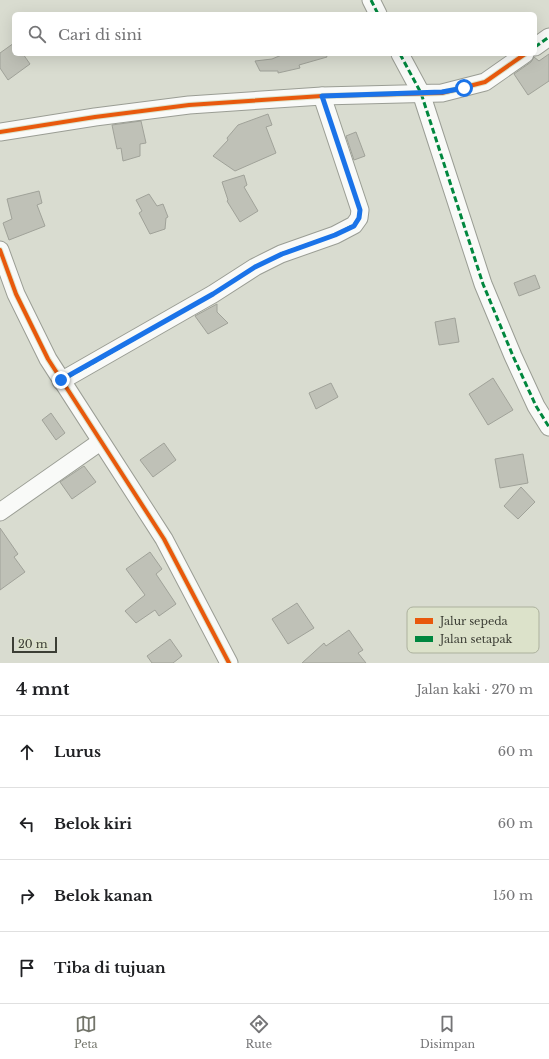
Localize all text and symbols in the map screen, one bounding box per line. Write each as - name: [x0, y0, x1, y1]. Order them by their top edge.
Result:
- search box: [12, 12, 537, 56]
- icon: search: [26, 23, 48, 45]
- text: Cari di sini: [58, 25, 142, 44]
- route start: [455, 79, 473, 97]
- route end: [52, 371, 70, 389]
- legend: [407, 607, 539, 653]
- text: Jalur sepeda: [438, 614, 509, 628]
- text: Jalan setapak: [438, 632, 513, 646]
- scale bar: [12, 635, 57, 654]
- text: 20 m: [18, 637, 48, 651]
- text: 4 mnt: [16, 679, 69, 700]
- text: Jalan kaki · 270 m: [417, 681, 533, 698]
- icon: ahead: [16, 741, 38, 763]
- text: Lurus: [54, 742, 101, 761]
- text: 60 m: [498, 743, 533, 760]
- icon: left: [16, 813, 38, 835]
- text: Belok kiri: [54, 814, 132, 833]
- text: 60 m: [498, 815, 533, 832]
- icon: right: [16, 885, 38, 907]
- text: Belok kanan: [54, 886, 153, 905]
- text: 150 m: [493, 887, 533, 904]
- icon: arrive: [16, 957, 38, 979]
- text: Tiba di tujuan: [54, 958, 166, 977]
- tab: Peta: [74, 1013, 98, 1051]
- tab: Rute: [246, 1013, 272, 1051]
- tab: Disimpan: [420, 1013, 475, 1051]

